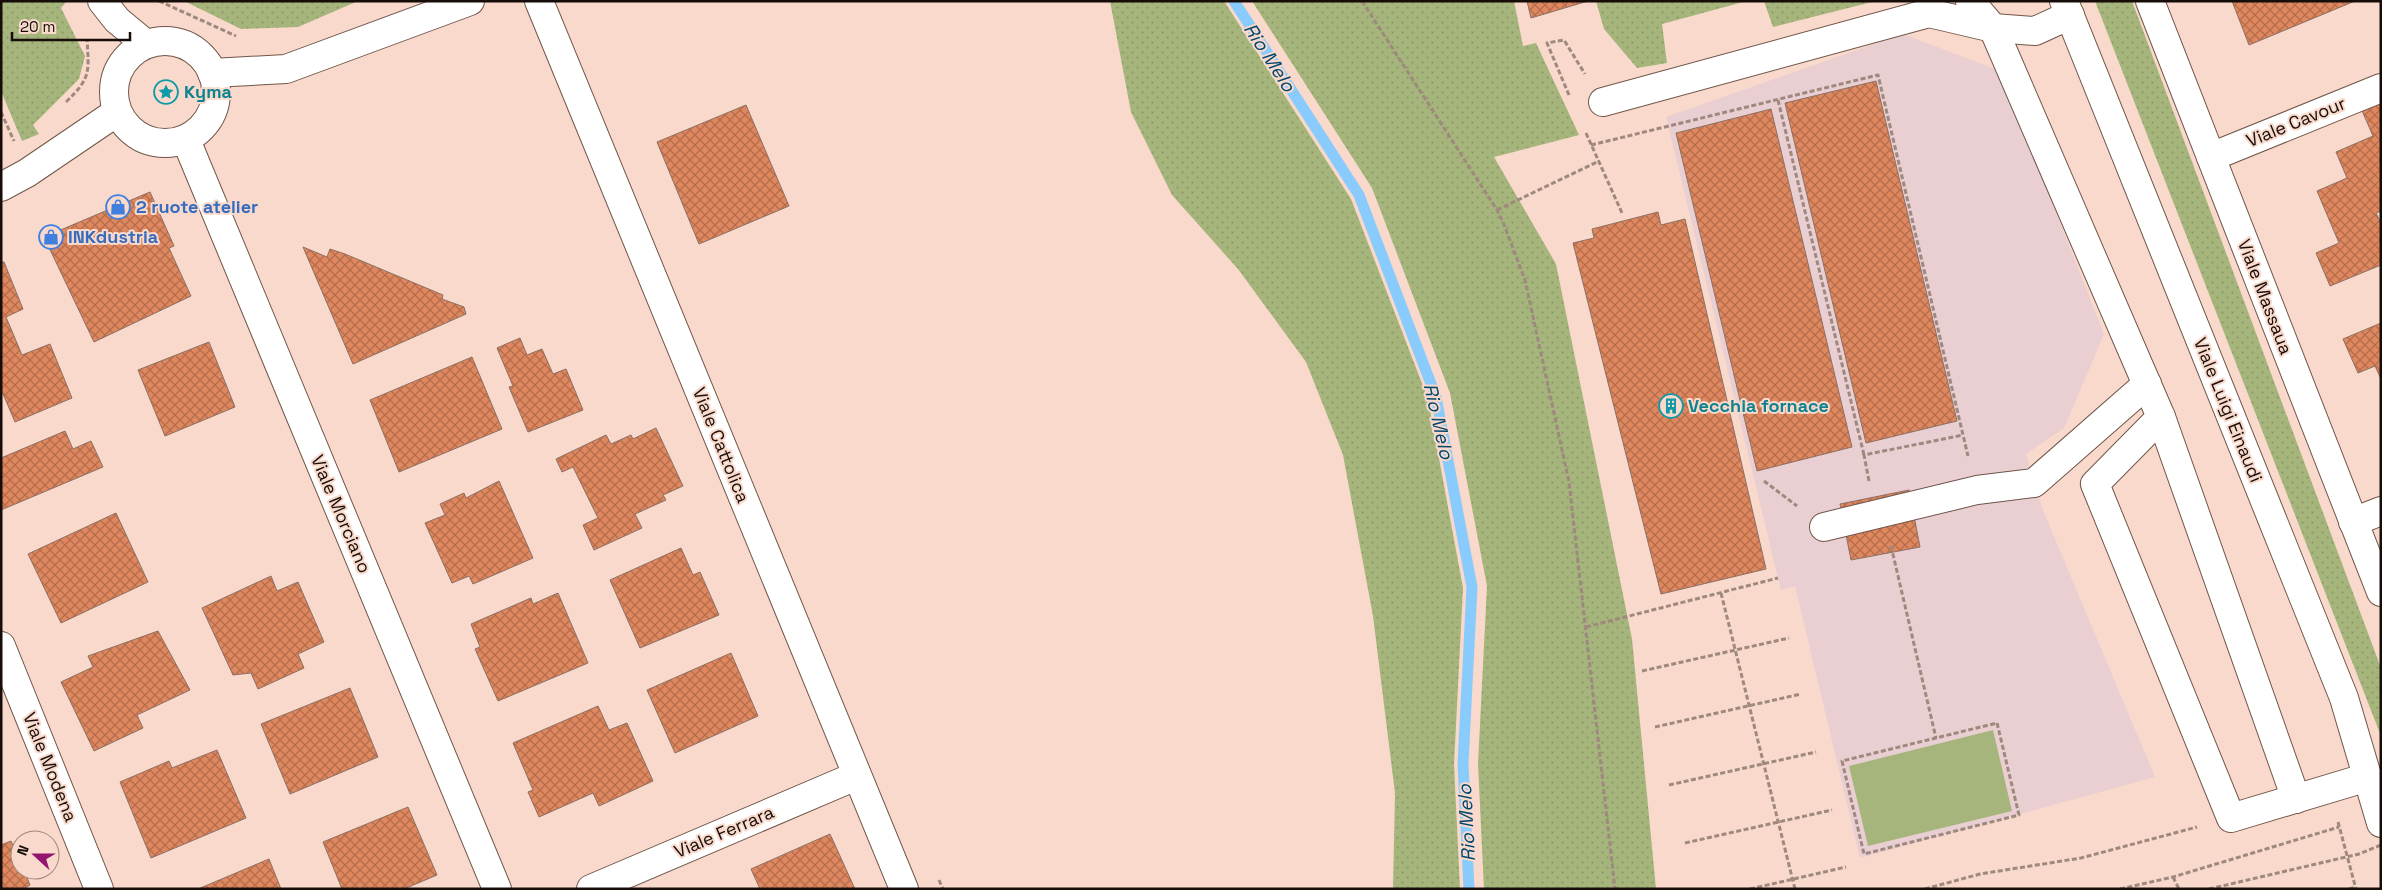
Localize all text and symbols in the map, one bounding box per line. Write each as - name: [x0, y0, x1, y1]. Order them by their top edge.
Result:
- scale bar: [12, 10, 130, 42]
- text: 20 m: [20, 17, 55, 36]
- water label: Rio Melo: [1238, 18, 1302, 98]
- place icon: Kyma: [153, 79, 179, 105]
- place label: Kyma: [184, 80, 233, 103]
- street label: Viale Cavour: [2243, 91, 2349, 152]
- shop icon: 2 ruote atelier: [105, 194, 131, 220]
- place label: 2 ruote atelier: [136, 195, 258, 218]
- shop icon: INKdustria: [38, 224, 64, 250]
- place label: INKdustria: [68, 225, 159, 248]
- street label: Viale Massaua: [2233, 236, 2298, 358]
- street label: Viale Luigi Einaudi: [2189, 334, 2268, 486]
- water label: Rio Melo: [1418, 381, 1460, 463]
- street label: Viale Cattolica: [688, 384, 755, 506]
- building icon: Vecchia fornace: [1658, 393, 1684, 419]
- place label: Vecchia fornace: [1688, 394, 1829, 417]
- street label: Viale Morciano: [306, 451, 377, 576]
- street label: Viale Modena: [18, 709, 83, 825]
- water label: Rio Melo: [1452, 782, 1481, 862]
- street label: Viale Ferrara: [670, 800, 777, 863]
- north arrow: [10, 830, 60, 880]
- text: N: [13, 843, 33, 858]

